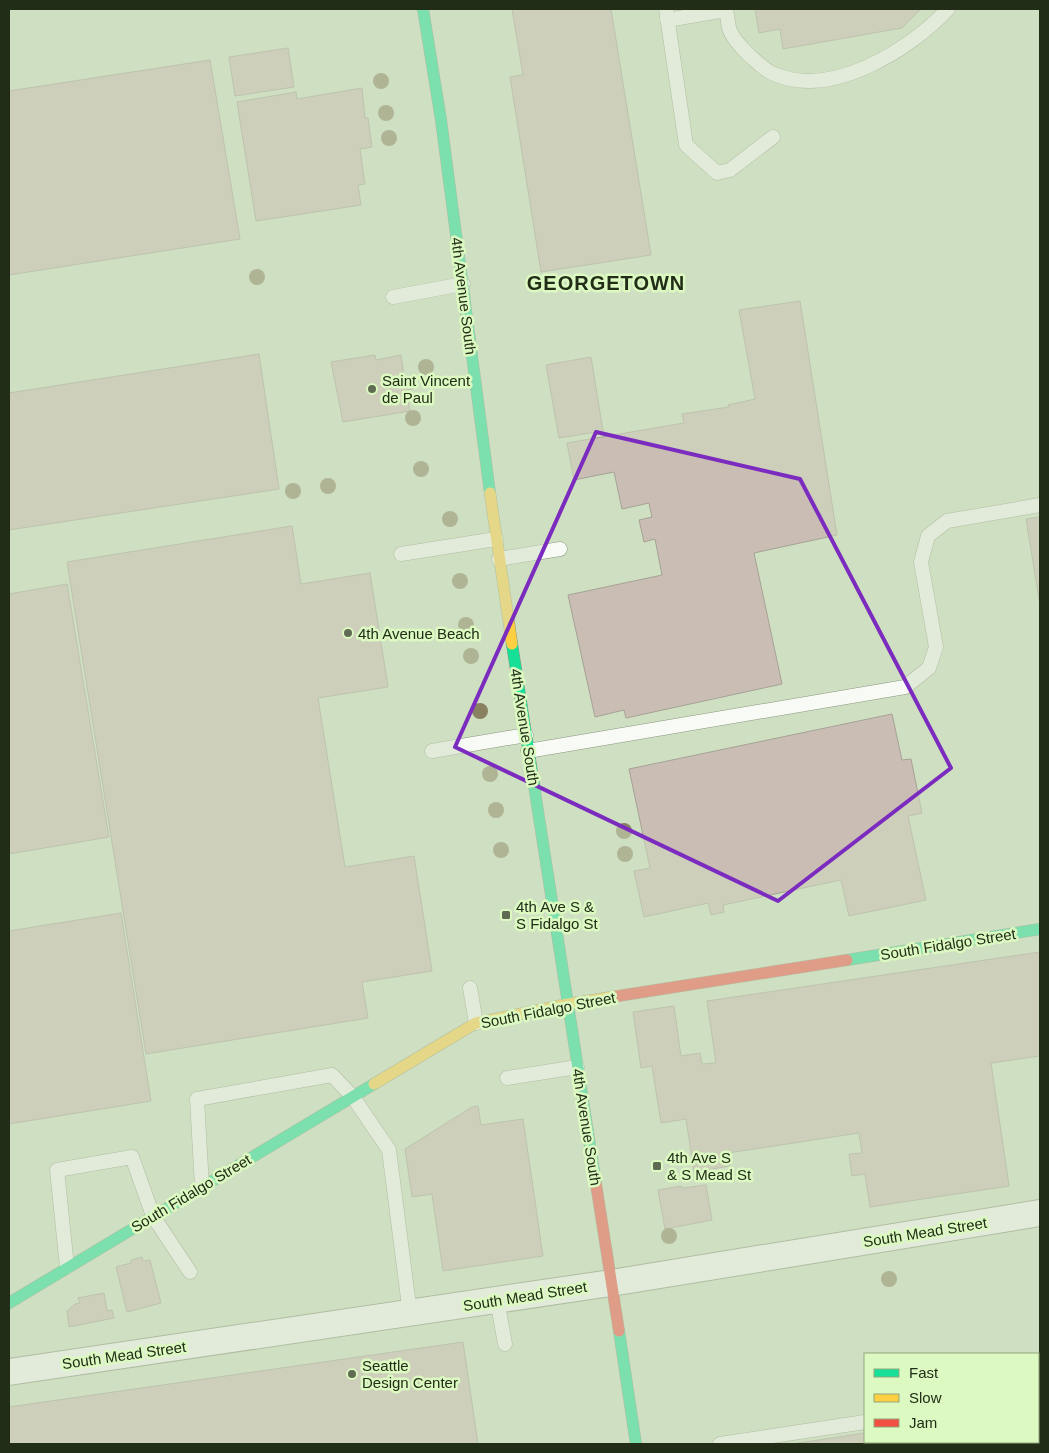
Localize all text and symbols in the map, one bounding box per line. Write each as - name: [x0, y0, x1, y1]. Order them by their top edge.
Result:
- street label: 4th Avenue South: [448, 236, 480, 356]
- district label: GEORGETOWN: [527, 272, 685, 294]
- place label: Saint Vincent de Paul: [382, 372, 471, 406]
- marker: Saint Vincent de Paul: [366, 383, 378, 395]
- place label: 4th Avenue Beach: [358, 625, 480, 642]
- marker: 4th Avenue Beach: [342, 627, 354, 639]
- street label: 4th Avenue South: [507, 667, 543, 787]
- place label: 4th Ave S & S Fidalgo St: [516, 898, 599, 932]
- marker: 4th Ave S & S Fidalgo St: [500, 909, 512, 921]
- street label: South Fidalgo Street: [879, 925, 1018, 963]
- street label: South Fidalgo Street: [479, 988, 618, 1031]
- street label: 4th Avenue South: [569, 1067, 605, 1187]
- place label: 4th Ave S & S Mead St: [667, 1149, 752, 1183]
- street label: South Fidalgo Street: [128, 1150, 255, 1236]
- marker: 4th Ave S & S Mead St: [651, 1160, 663, 1172]
- street label: South Mead Street: [862, 1214, 989, 1250]
- street label: South Mead Street: [462, 1278, 589, 1314]
- street label: South Mead Street: [61, 1338, 188, 1372]
- legend: [864, 1353, 1039, 1443]
- place label: Seattle Design Center: [362, 1357, 458, 1391]
- text: Fast: [909, 1364, 939, 1381]
- marker: Seattle Design Center: [346, 1368, 358, 1380]
- text: Slow: [909, 1389, 942, 1406]
- text: Jam: [909, 1414, 937, 1431]

